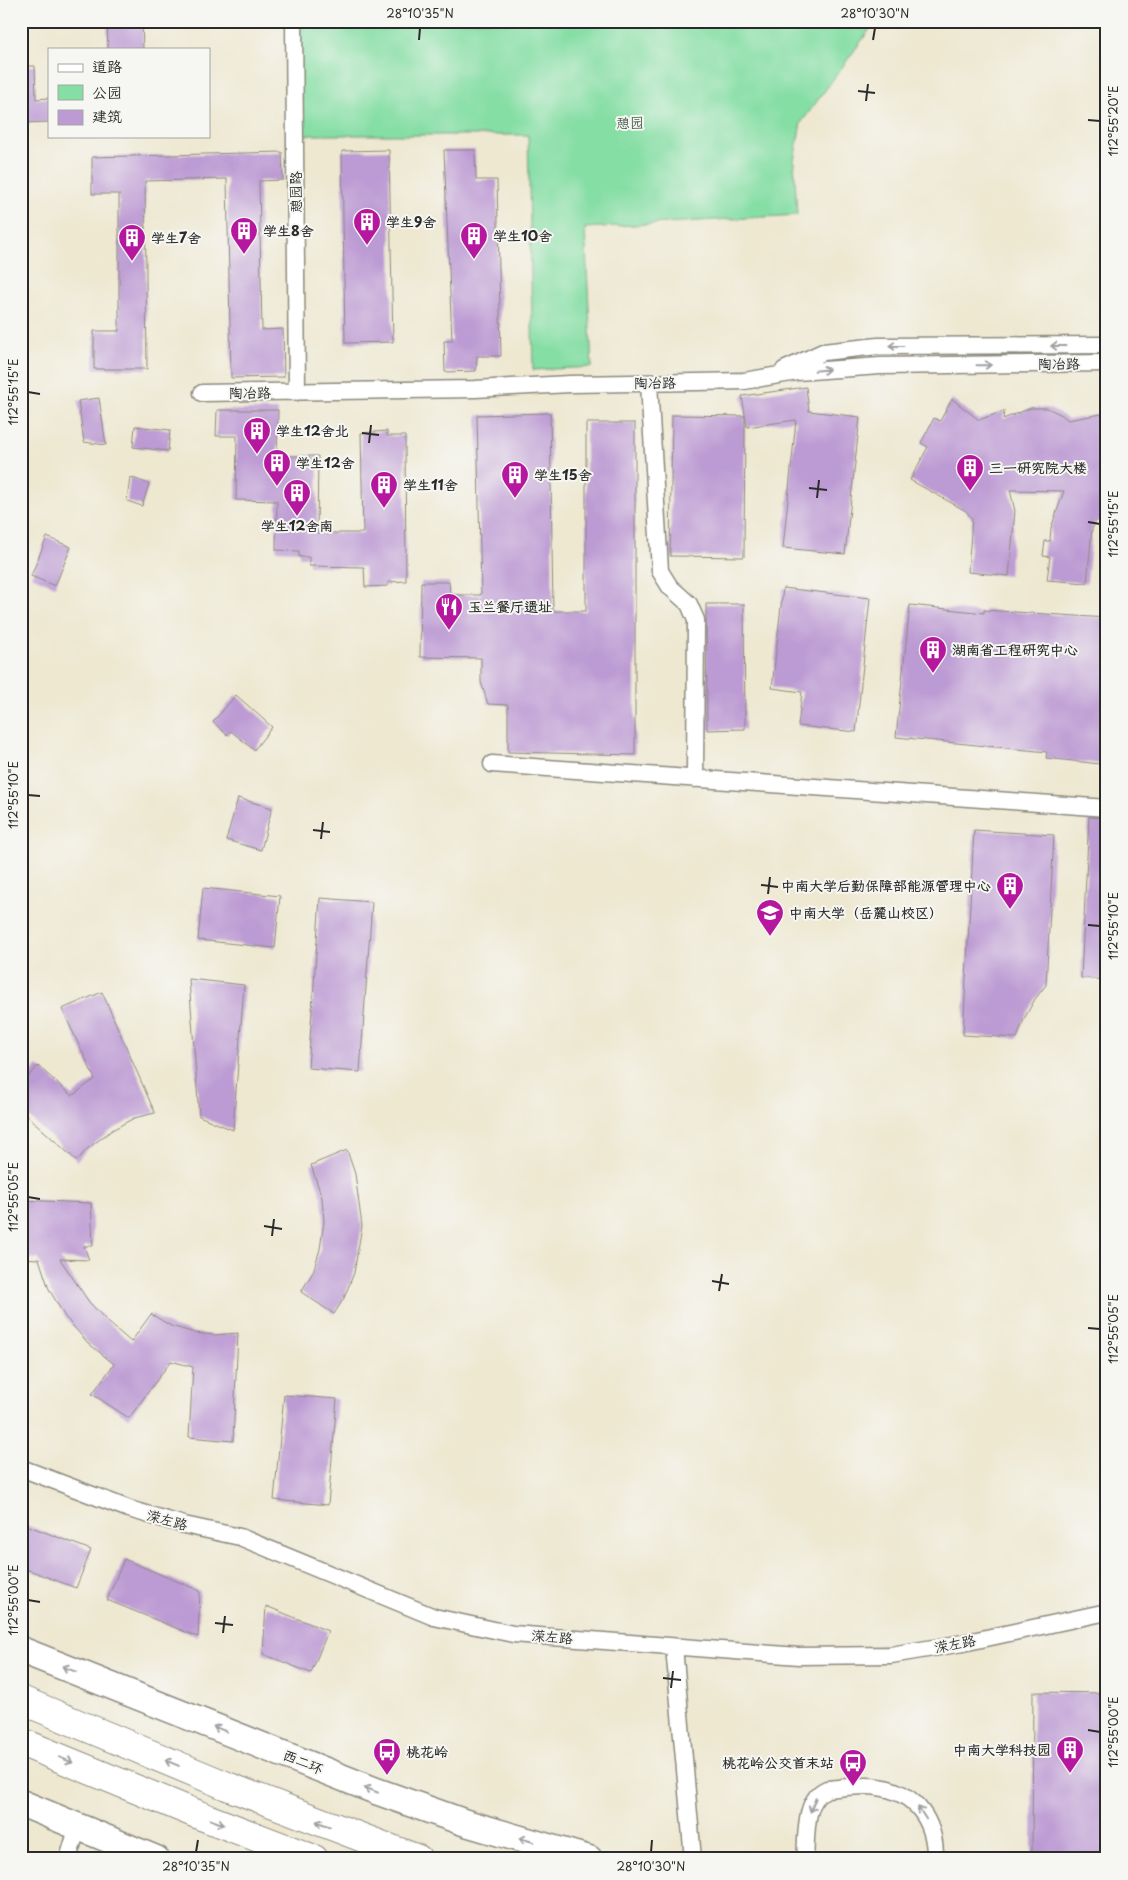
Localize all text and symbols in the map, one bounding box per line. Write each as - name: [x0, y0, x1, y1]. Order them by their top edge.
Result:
- text: 28°10'35"N: [386, 4, 454, 22]
- text: 28°10'30"N: [841, 4, 909, 22]
- legend: [48, 48, 210, 138]
- text: 道路: [92, 54, 122, 77]
- text: 公园: [92, 80, 122, 103]
- text: 112°55'20"E: [1104, 85, 1122, 157]
- text: 建筑: [92, 104, 122, 127]
- park label: 憩园: [616, 112, 644, 133]
- street label: 憩园路: [285, 171, 306, 213]
- building icon: 学生9舍: [352, 207, 382, 246]
- place label: 学生9舍: [386, 211, 436, 232]
- building icon: 学生8舍: [229, 216, 259, 255]
- place label: 学生8舍: [263, 220, 314, 241]
- building icon: 学生10舍: [459, 221, 489, 260]
- building icon: 学生7舍: [117, 223, 147, 262]
- place label: 学生10舍: [493, 225, 552, 246]
- place label: 学生7舍: [151, 227, 201, 248]
- one-way arrow: [888, 341, 904, 351]
- one-way arrow: [1050, 341, 1066, 351]
- street label: 陶冶路: [1038, 353, 1080, 374]
- text: 112°55'15"E: [4, 358, 22, 426]
- one-way arrow: [976, 360, 992, 370]
- one-way arrow: [814, 366, 830, 375]
- street label: 陶冶路: [634, 372, 676, 393]
- street label: 陶冶路: [229, 382, 271, 403]
- building icon: 学生12舍北: [242, 416, 272, 455]
- place label: 学生12舍北: [276, 420, 349, 441]
- building icon: 学生12舍: [262, 448, 292, 487]
- place label: 学生12舍: [296, 452, 355, 473]
- building icon: 三一研究院大楼: [955, 453, 985, 492]
- place label: 三一研究院大楼: [989, 457, 1087, 478]
- building icon: 学生15舍: [500, 460, 530, 499]
- place label: 学生15舍: [534, 464, 592, 485]
- building icon: 学生11舍: [369, 470, 399, 509]
- place label: 学生11舍: [403, 474, 458, 495]
- building icon: 学生12舍南: [282, 478, 312, 517]
- text: 112°55'15"E: [1104, 490, 1122, 558]
- place label: 学生12舍南: [261, 515, 333, 536]
- restaurant icon: 玉兰餐厅遗址: [434, 592, 464, 631]
- place label: 玉兰餐厅遗址: [468, 596, 552, 617]
- building icon: 湖南省工程研究中心: [918, 635, 948, 674]
- place label: 湖南省工程研究中心: [952, 639, 1078, 660]
- text: 112°55'10"E: [4, 761, 22, 829]
- building icon: 中南大学后勤保障部能源管理中心: [995, 871, 1025, 910]
- place label: 中南大学后勤保障部能源管理中心: [781, 875, 991, 896]
- text: 112°55'10"E: [1104, 892, 1122, 960]
- school or university icon: 中南大学（岳麓山校区）: [755, 898, 785, 937]
- place label: 中南大学（岳麓山校区）: [789, 902, 943, 923]
- text: 112°55'05"E: [4, 1162, 22, 1232]
- text: 112°55'05"E: [1104, 1294, 1122, 1364]
- street label: 溁左路: [144, 1504, 190, 1535]
- text: 112°55'00"E: [4, 1564, 22, 1636]
- street label: 溁左路: [530, 1624, 574, 1649]
- street label: 溁左路: [932, 1629, 978, 1658]
- one-way arrow: [62, 1664, 77, 1674]
- text: 112°55'00"E: [1104, 1696, 1122, 1768]
- one-way arrow: [213, 1724, 228, 1734]
- building icon: 中南大学科技园: [1055, 1735, 1085, 1774]
- bus stop icon: 桃花岭: [372, 1737, 402, 1776]
- place label: 中南大学科技园: [953, 1739, 1051, 1760]
- place label: 桃花岭: [406, 1741, 448, 1762]
- street label: 西二环: [280, 1744, 327, 1779]
- bus stop icon: 桃花岭公交首末站: [838, 1748, 868, 1787]
- place label: 桃花岭公交首末站: [722, 1752, 834, 1773]
- one-way arrow: [59, 1757, 74, 1766]
- one-way arrow: [165, 1758, 180, 1768]
- one-way arrow: [364, 1784, 379, 1794]
- one-way arrow: [808, 1797, 817, 1812]
- one-way arrow: [916, 1806, 927, 1820]
- one-way arrow: [209, 1818, 224, 1827]
- one-way arrow: [316, 1818, 331, 1828]
- one-way arrow: [518, 1835, 534, 1845]
- text: 28°10'35"N: [162, 1857, 230, 1875]
- text: 28°10'30"N: [617, 1857, 685, 1875]

